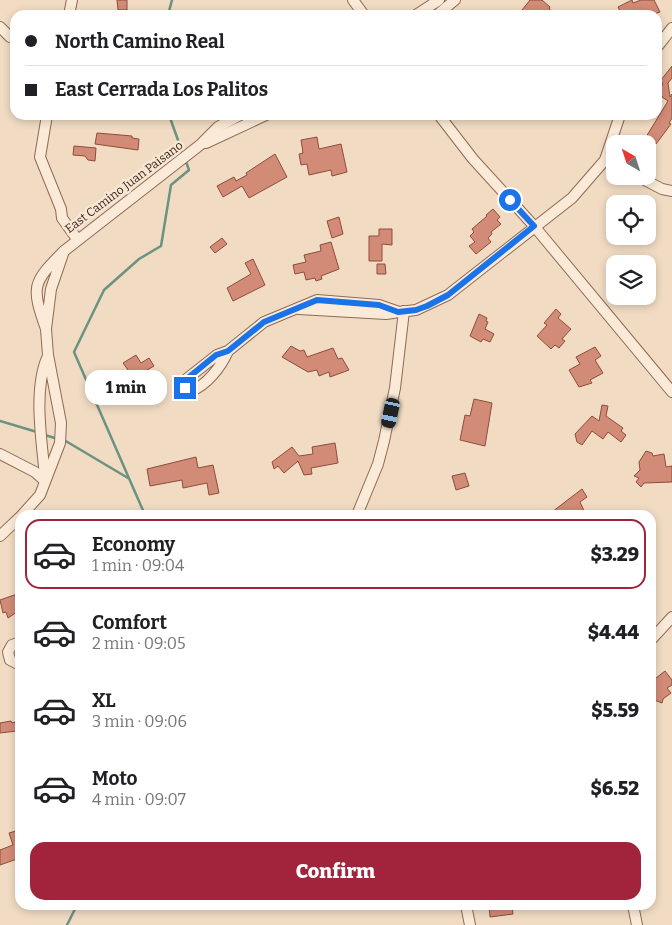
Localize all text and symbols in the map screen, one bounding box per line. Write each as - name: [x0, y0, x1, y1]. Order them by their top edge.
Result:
- text: North Camino Real: [55, 30, 225, 53]
- text: East Cerrada Los Palitos: [55, 78, 268, 101]
- north arrow: [606, 135, 656, 185]
- map controls: [606, 135, 656, 305]
- street label: East Camino Juan Paisano: [62, 138, 186, 236]
- route start: [499, 189, 521, 211]
- button: locate: [606, 195, 656, 245]
- button: layers: [606, 255, 656, 305]
- callout: 1 min: [85, 370, 168, 406]
- route end: [174, 377, 196, 399]
- text: 1 min: [106, 378, 146, 397]
- car: [380, 397, 401, 429]
- icon: car: [32, 532, 77, 577]
- text: Economy: [92, 533, 175, 556]
- text: $3.29: [591, 543, 639, 566]
- text: 1 min · 09:04: [92, 556, 184, 575]
- icon: car: [32, 610, 77, 655]
- text: Comfort: [92, 611, 167, 634]
- text: $4.44: [588, 621, 639, 644]
- text: 2 min · 09:05: [92, 634, 186, 653]
- icon: car: [32, 688, 77, 733]
- text: XL: [92, 689, 116, 712]
- text: $5.59: [591, 699, 639, 722]
- text: 3 min · 09:06: [92, 712, 187, 731]
- icon: car: [32, 766, 77, 811]
- text: Moto: [92, 767, 138, 790]
- text: $6.52: [591, 777, 639, 800]
- text: 4 min · 09:07: [92, 790, 186, 809]
- button: Confirm: [30, 842, 641, 900]

